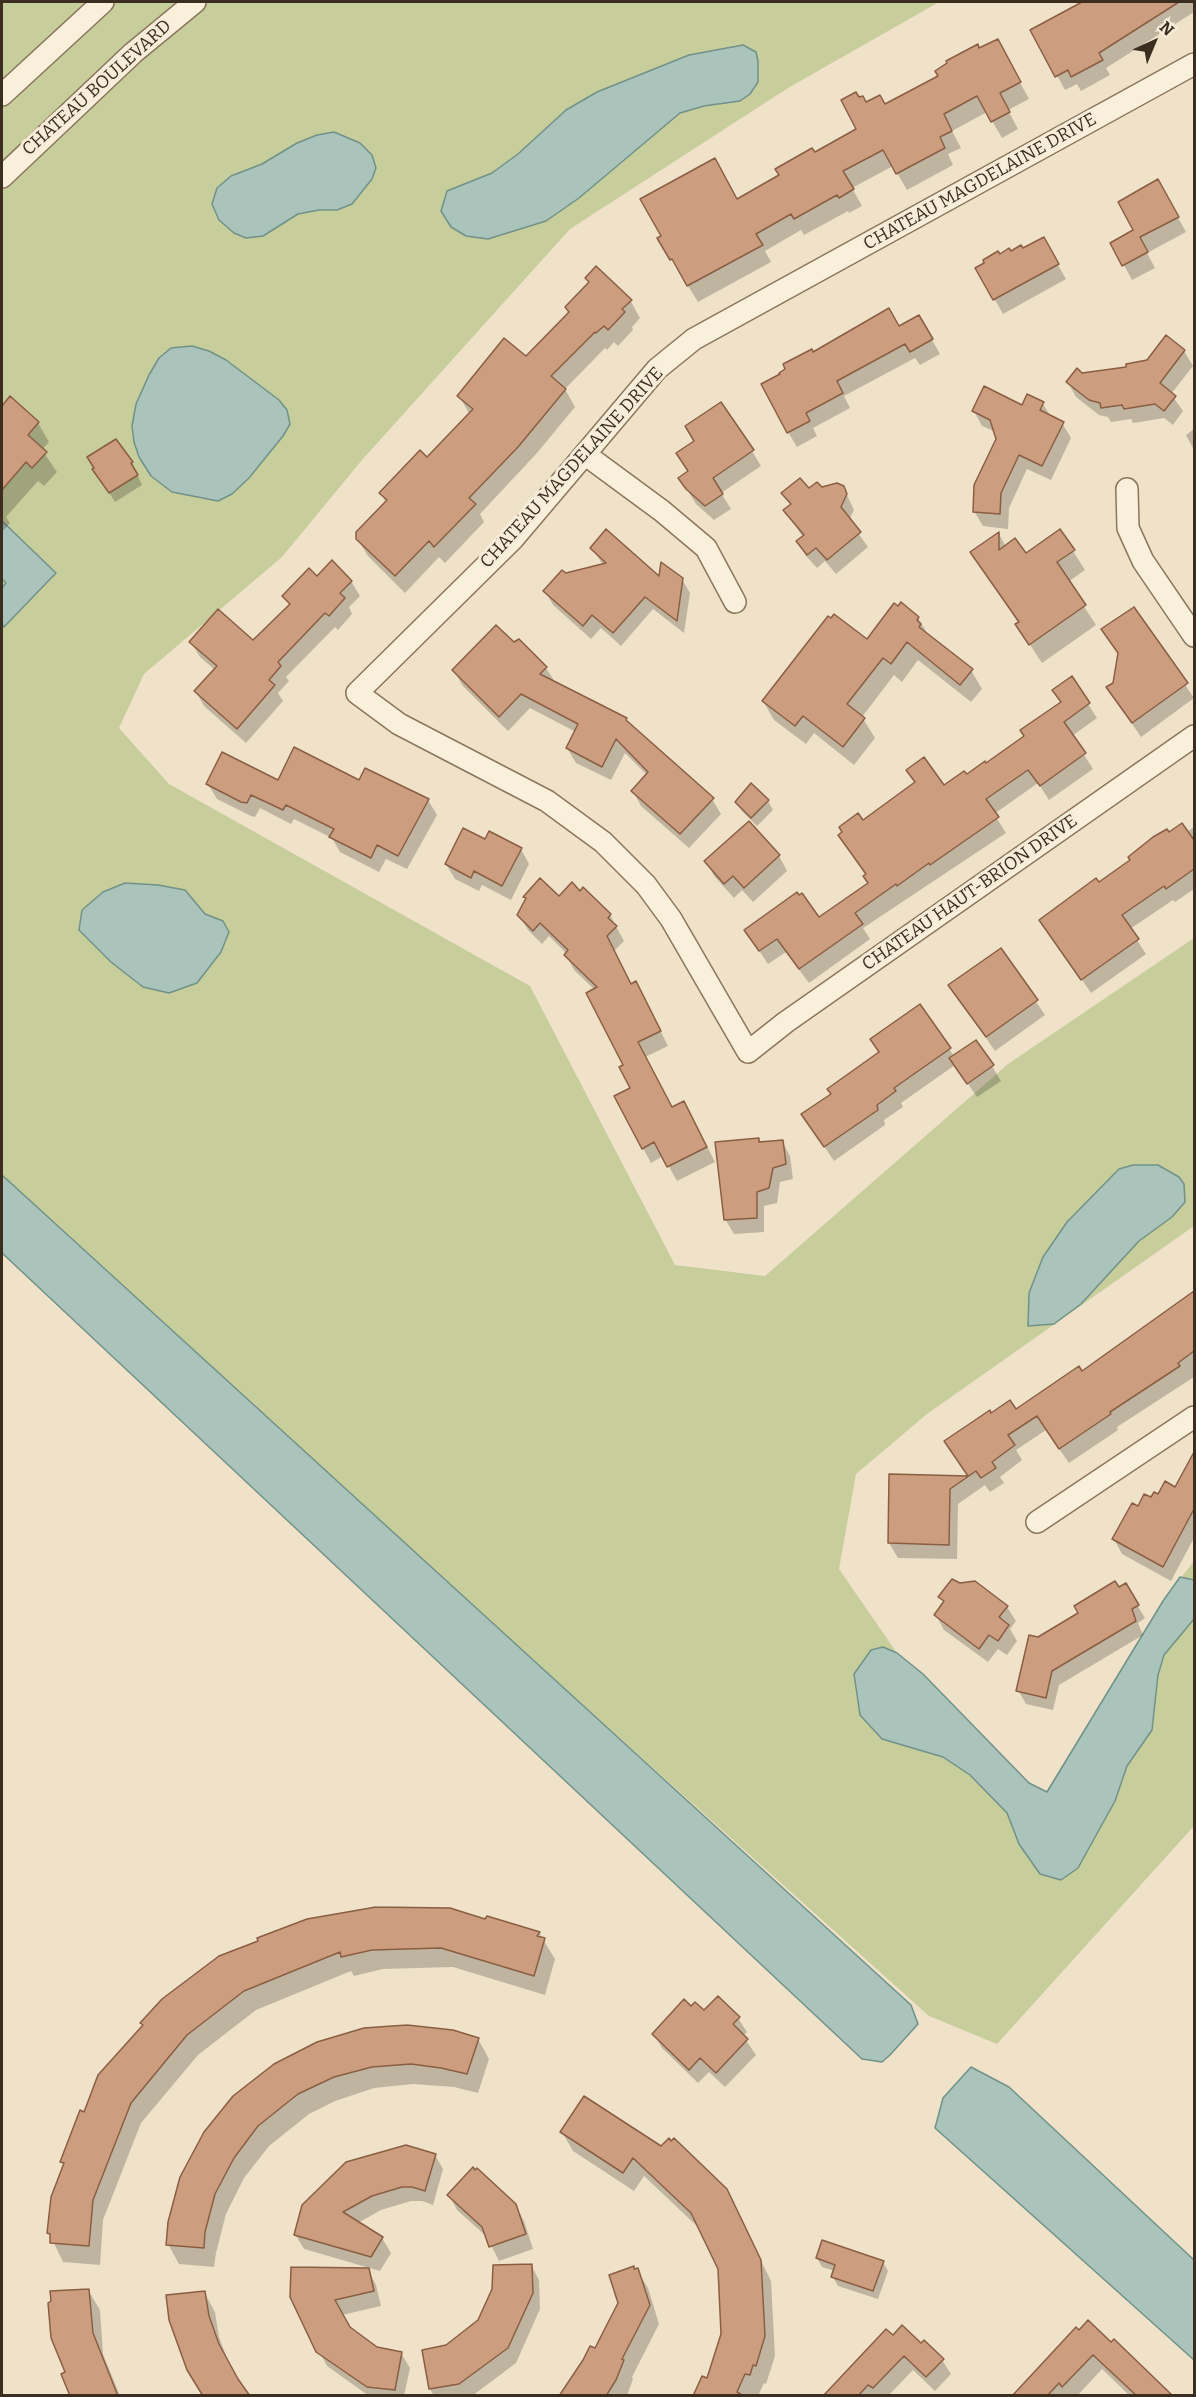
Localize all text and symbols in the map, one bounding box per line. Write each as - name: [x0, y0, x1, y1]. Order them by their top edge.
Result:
- north arrow: [1124, 12, 1184, 72]
- street label: CHATEAU BOULEVARD: [18, 15, 176, 161]
- text: N: [1156, 18, 1178, 40]
- street label: CHATEAU MAGDELAINE DRIVE: [860, 109, 1100, 255]
- street label: CHATEAU MAGDELAINE DRIVE: [476, 363, 668, 573]
- street label: CHATEAU HAUT-BRION DRIVE: [858, 810, 1082, 976]

